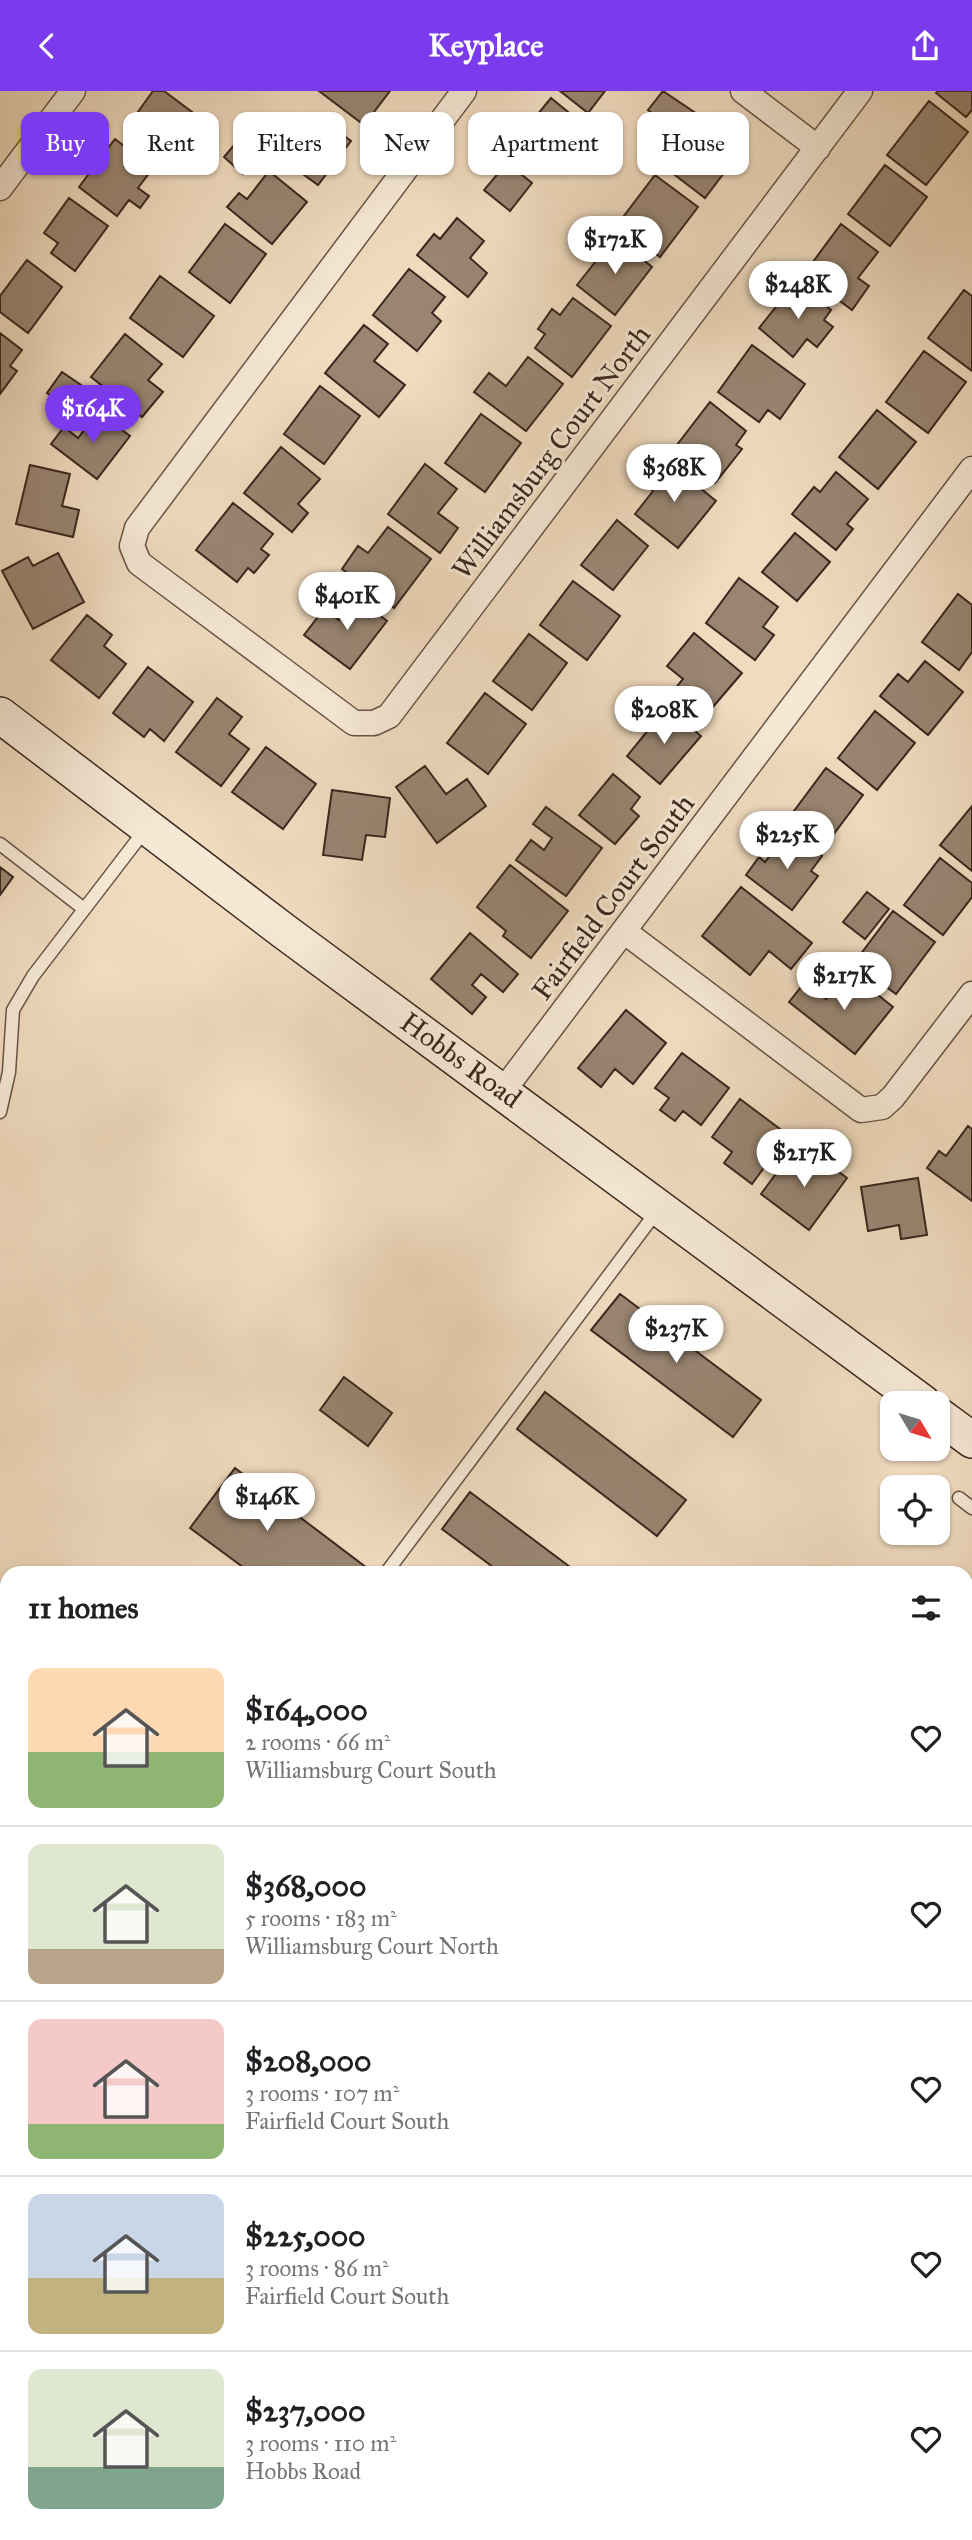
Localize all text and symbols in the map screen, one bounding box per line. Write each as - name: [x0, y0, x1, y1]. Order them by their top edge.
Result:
- text: Keyplace: [428, 26, 544, 65]
- icon: back: [28, 27, 66, 65]
- icon: share: [906, 27, 944, 65]
- chip: Buy: [21, 112, 109, 175]
- chip: Rent: [123, 112, 219, 175]
- chip: Filters: [233, 112, 346, 175]
- chip: New: [360, 112, 454, 175]
- chip: Apartment: [468, 112, 623, 175]
- chip: House: [637, 112, 749, 175]
- pin: $172K: [566, 216, 664, 276]
- text: $172K: [584, 225, 646, 253]
- pin: $248K: [749, 261, 847, 321]
- text: $248K: [765, 270, 831, 298]
- street label: Williamsburg Court North: [444, 318, 658, 586]
- pin: $164K: [44, 385, 142, 445]
- text: $164K: [61, 394, 125, 422]
- pin: $368K: [625, 445, 723, 504]
- text: $368K: [642, 453, 706, 481]
- pin: $401K: [298, 573, 396, 632]
- text: $401K: [314, 581, 380, 609]
- pin: $208K: [615, 687, 713, 746]
- text: $208K: [630, 695, 698, 723]
- street label: Fairfield Court South: [524, 787, 702, 1007]
- pin: $225K: [738, 811, 836, 871]
- text: $225K: [755, 820, 819, 848]
- pin: $217K: [795, 953, 893, 1012]
- text: $217K: [813, 961, 875, 989]
- street label: Hobbs Road: [394, 1004, 528, 1116]
- pin: $217K: [755, 1129, 853, 1189]
- text: $217K: [773, 1138, 835, 1166]
- pin: $237K: [627, 1305, 725, 1365]
- text: $237K: [645, 1314, 707, 1342]
- north arrow: [880, 1391, 950, 1461]
- map controls: [880, 1391, 950, 1545]
- pin: $146K: [218, 1473, 316, 1533]
- button: locate: [880, 1475, 950, 1545]
- text: $146K: [235, 1482, 299, 1510]
- icon: filters: [907, 1589, 945, 1627]
- text: 11 homes: [28, 1590, 139, 1626]
- text: $164,000: [245, 1692, 368, 1728]
- icon: home: [84, 1696, 168, 1780]
- icon: heart: [907, 1719, 945, 1757]
- text: 2 rooms · 66 m²: [245, 1728, 390, 1756]
- text: Williamsburg Court South: [245, 1756, 497, 1784]
- text: $368,000: [245, 1868, 366, 1904]
- icon: home: [84, 1872, 168, 1956]
- icon: heart: [907, 1895, 945, 1933]
- text: 5 rooms · 183 m²: [245, 1904, 397, 1932]
- text: Williamsburg Court North: [245, 1932, 499, 1960]
- text: $208,000: [245, 2043, 371, 2079]
- icon: home: [84, 2047, 168, 2131]
- icon: heart: [907, 2070, 945, 2108]
- text: 3 rooms · 107 m²: [245, 2079, 399, 2107]
- text: Fairfield Court South: [245, 2107, 449, 2135]
- text: $225,000: [245, 2218, 366, 2254]
- icon: home: [84, 2222, 168, 2306]
- icon: heart: [907, 2245, 945, 2283]
- text: 3 rooms · 86 m²: [245, 2254, 389, 2282]
- text: Fairfield Court South: [245, 2282, 449, 2310]
- text: $237,000: [245, 2393, 366, 2429]
- icon: home: [84, 2397, 168, 2481]
- icon: heart: [907, 2420, 945, 2458]
- text: 3 rooms · 110 m²: [245, 2429, 396, 2457]
- text: Hobbs Road: [245, 2457, 361, 2485]

